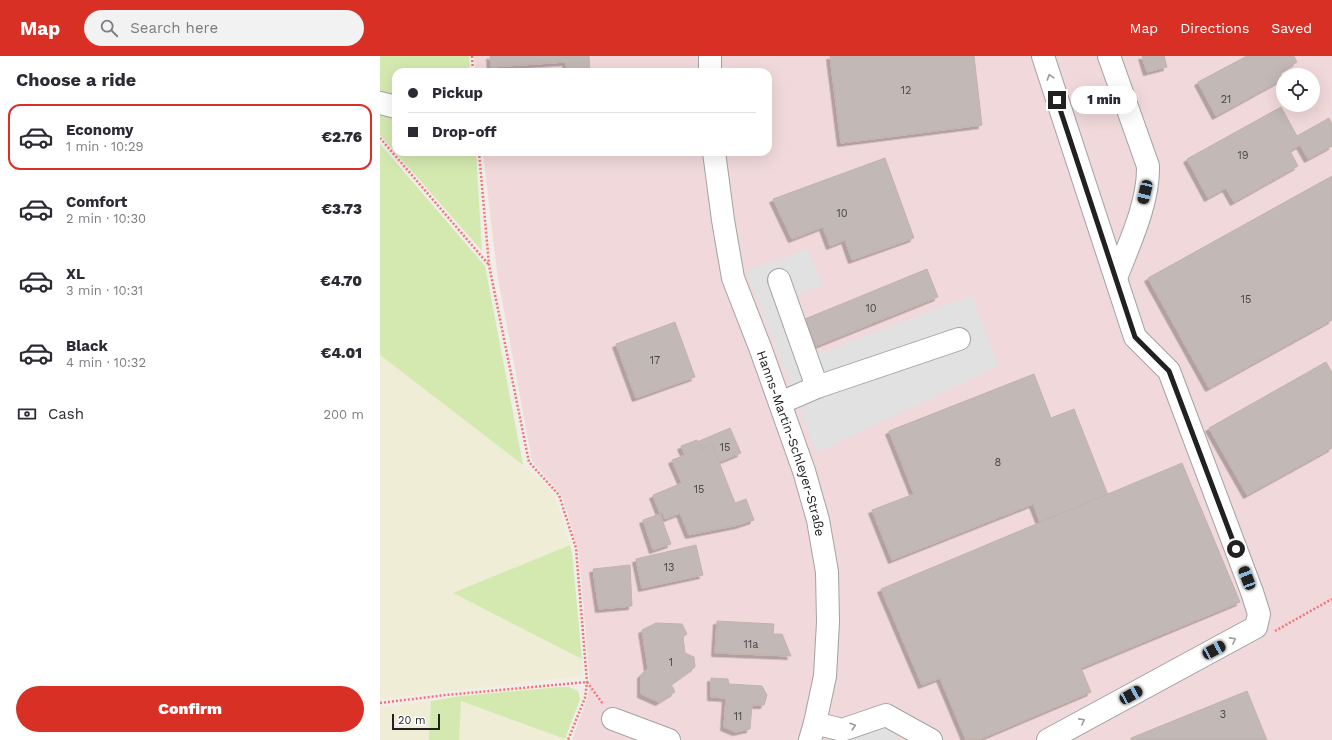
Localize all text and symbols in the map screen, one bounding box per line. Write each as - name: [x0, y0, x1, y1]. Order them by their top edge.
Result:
- search box: [84, 10, 364, 46]
- text: Map: [20, 17, 60, 40]
- icon: search: [98, 17, 120, 39]
- text: Search here: [130, 19, 218, 37]
- text: Map: [1130, 20, 1158, 36]
- text: Directions: [1180, 20, 1249, 36]
- text: Saved: [1271, 20, 1312, 36]
- map controls: [1276, 68, 1320, 112]
- button: locate: [1276, 68, 1320, 112]
- text: Choose a ride: [16, 69, 136, 90]
- one-way arrow: [1046, 74, 1054, 81]
- text: Pickup: [432, 84, 483, 102]
- house number: 12: [901, 84, 911, 97]
- callout: 1 min: [1071, 86, 1137, 114]
- route end: [1048, 91, 1066, 109]
- text: 1 min: [1087, 92, 1121, 107]
- house number: 21: [1221, 93, 1231, 106]
- icon: car: [18, 119, 54, 155]
- text: Economy: [66, 121, 133, 139]
- text: Drop-off: [432, 123, 497, 141]
- text: €2.76: [322, 128, 362, 146]
- text: 1 min · 10:29: [66, 139, 144, 154]
- house number: 19: [1237, 149, 1249, 162]
- car: [1136, 179, 1154, 205]
- icon: car: [18, 191, 54, 227]
- text: Comfort: [66, 193, 127, 211]
- text: €3.73: [322, 200, 362, 218]
- house number: 10: [836, 207, 848, 220]
- text: 2 min · 10:30: [66, 211, 146, 226]
- icon: car: [18, 263, 54, 299]
- text: XL: [66, 265, 85, 283]
- text: €4.70: [320, 272, 362, 290]
- text: 3 min · 10:31: [66, 283, 143, 298]
- house number: 15: [1241, 293, 1251, 306]
- house number: 10: [865, 302, 877, 315]
- icon: car: [18, 335, 54, 371]
- text: Black: [66, 337, 108, 355]
- text: €4.01: [321, 344, 362, 362]
- street label: Hanns-Martin-Schleyer-Straße: [754, 349, 828, 537]
- house number: 17: [650, 354, 660, 367]
- text: 4 min · 10:32: [66, 355, 146, 370]
- icon: cash: [16, 403, 38, 425]
- text: Cash: [48, 405, 84, 423]
- text: 200 m: [323, 407, 364, 422]
- house number: 15: [720, 441, 730, 454]
- house number: 8: [995, 456, 1002, 469]
- house number: 15: [694, 483, 704, 496]
- route start: [1227, 540, 1245, 558]
- house number: 13: [664, 561, 674, 574]
- car: [1237, 565, 1257, 591]
- one-way arrow: [1229, 637, 1237, 644]
- house number: 11a: [744, 638, 758, 651]
- car: [1201, 639, 1227, 661]
- house number: 1: [669, 656, 673, 669]
- car: [1118, 684, 1144, 706]
- button: Confirm: [16, 686, 364, 732]
- house number: 3: [1220, 708, 1226, 721]
- house number: 11: [734, 710, 742, 723]
- scale bar: [392, 712, 440, 731]
- text: 20 m: [398, 714, 426, 727]
- one-way arrow: [1078, 719, 1085, 726]
- one-way arrow: [849, 722, 856, 731]

